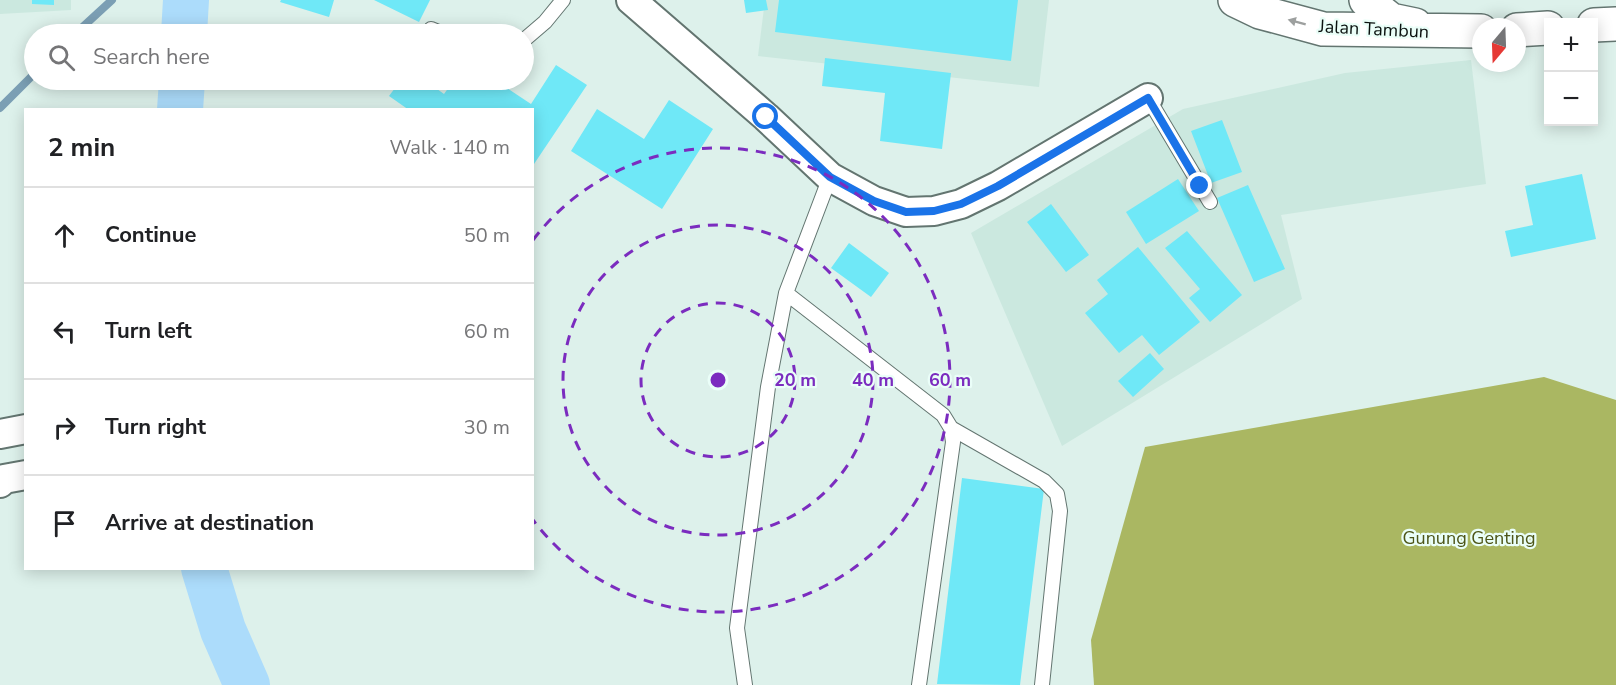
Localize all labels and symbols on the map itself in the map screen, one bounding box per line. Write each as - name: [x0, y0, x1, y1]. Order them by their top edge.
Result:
- street label: Jalan Tambun: [1317, 14, 1430, 44]
- one-way arrow: [1288, 17, 1306, 26]
- north arrow: [1472, 18, 1526, 72]
- route start: [752, 103, 778, 129]
- route end: [1186, 172, 1212, 198]
- text: 20 m: [774, 368, 816, 392]
- text: 40 m: [852, 368, 894, 392]
- text: 60 m: [929, 368, 971, 392]
- centre of rings: [708, 370, 728, 390]
- park label: Gunung Genting: [1402, 526, 1536, 550]

